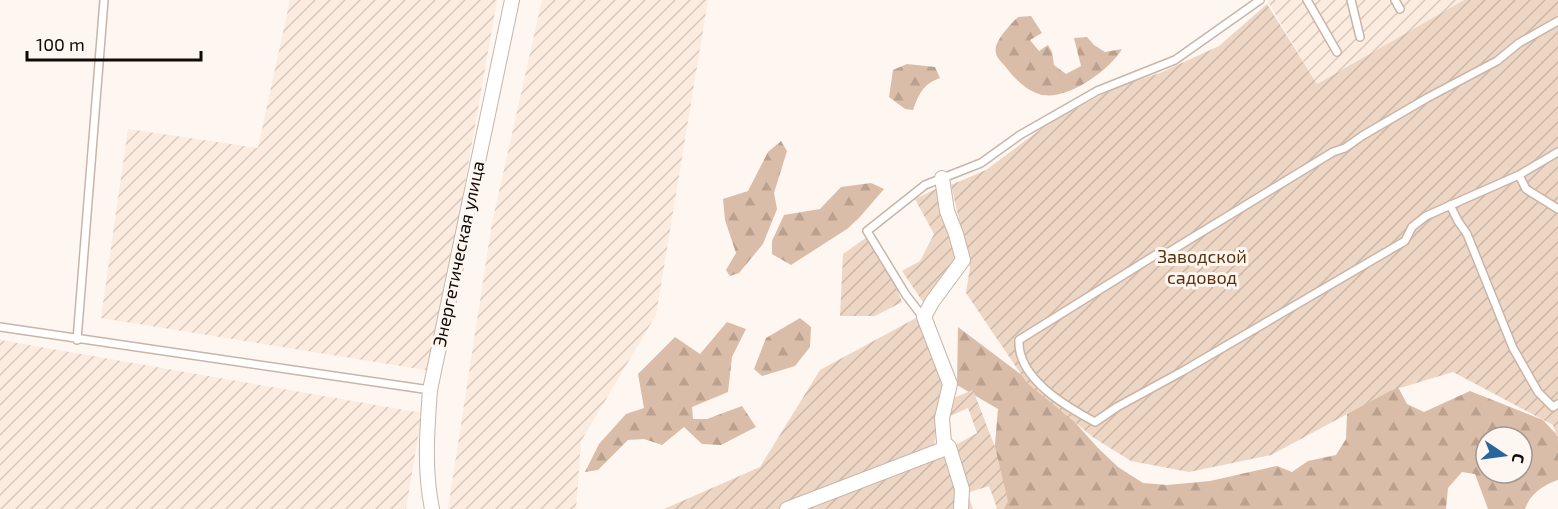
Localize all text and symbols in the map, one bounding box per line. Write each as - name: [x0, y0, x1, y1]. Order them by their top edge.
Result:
- scale bar: [27, 24, 201, 62]
- text: 100 m: [36, 33, 85, 55]
- street label: Энергетическая улица: [428, 159, 489, 349]
- park label: Заводской садовод: [1157, 245, 1247, 288]
- north arrow: [1474, 425, 1534, 485]
- text: С: [1509, 452, 1529, 465]

